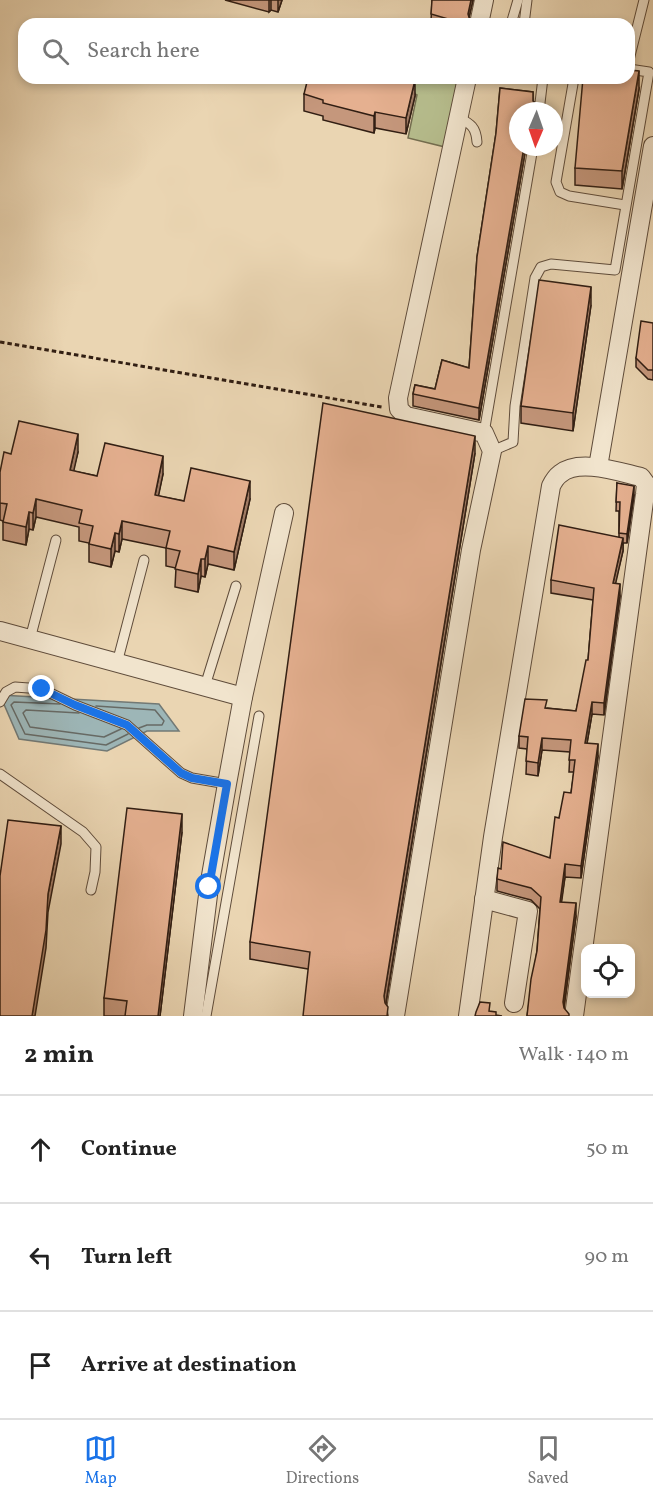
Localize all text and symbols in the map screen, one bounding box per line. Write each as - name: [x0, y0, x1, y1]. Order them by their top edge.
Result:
- search box: [18, 18, 635, 84]
- icon: search: [39, 35, 72, 68]
- text: Search here: [87, 36, 200, 67]
- north arrow: [509, 102, 563, 156]
- route end: [28, 675, 54, 701]
- route start: [195, 873, 221, 899]
- map controls: [581, 944, 635, 998]
- button: locate: [581, 944, 635, 998]
- text: 2 min: [24, 1037, 94, 1073]
- text: Walk · 140 m: [519, 1041, 629, 1069]
- icon: ahead: [24, 1133, 57, 1166]
- text: Continue: [81, 1134, 177, 1165]
- text: 50 m: [586, 1135, 629, 1163]
- icon: left: [24, 1241, 57, 1274]
- text: Turn left: [81, 1242, 172, 1273]
- text: 90 m: [585, 1243, 629, 1271]
- icon: arrive: [24, 1349, 57, 1382]
- text: Arrive at destination: [81, 1350, 297, 1381]
- tab: Map: [84, 1432, 117, 1490]
- tab: Directions: [286, 1432, 359, 1490]
- tab: Saved: [528, 1432, 569, 1490]

